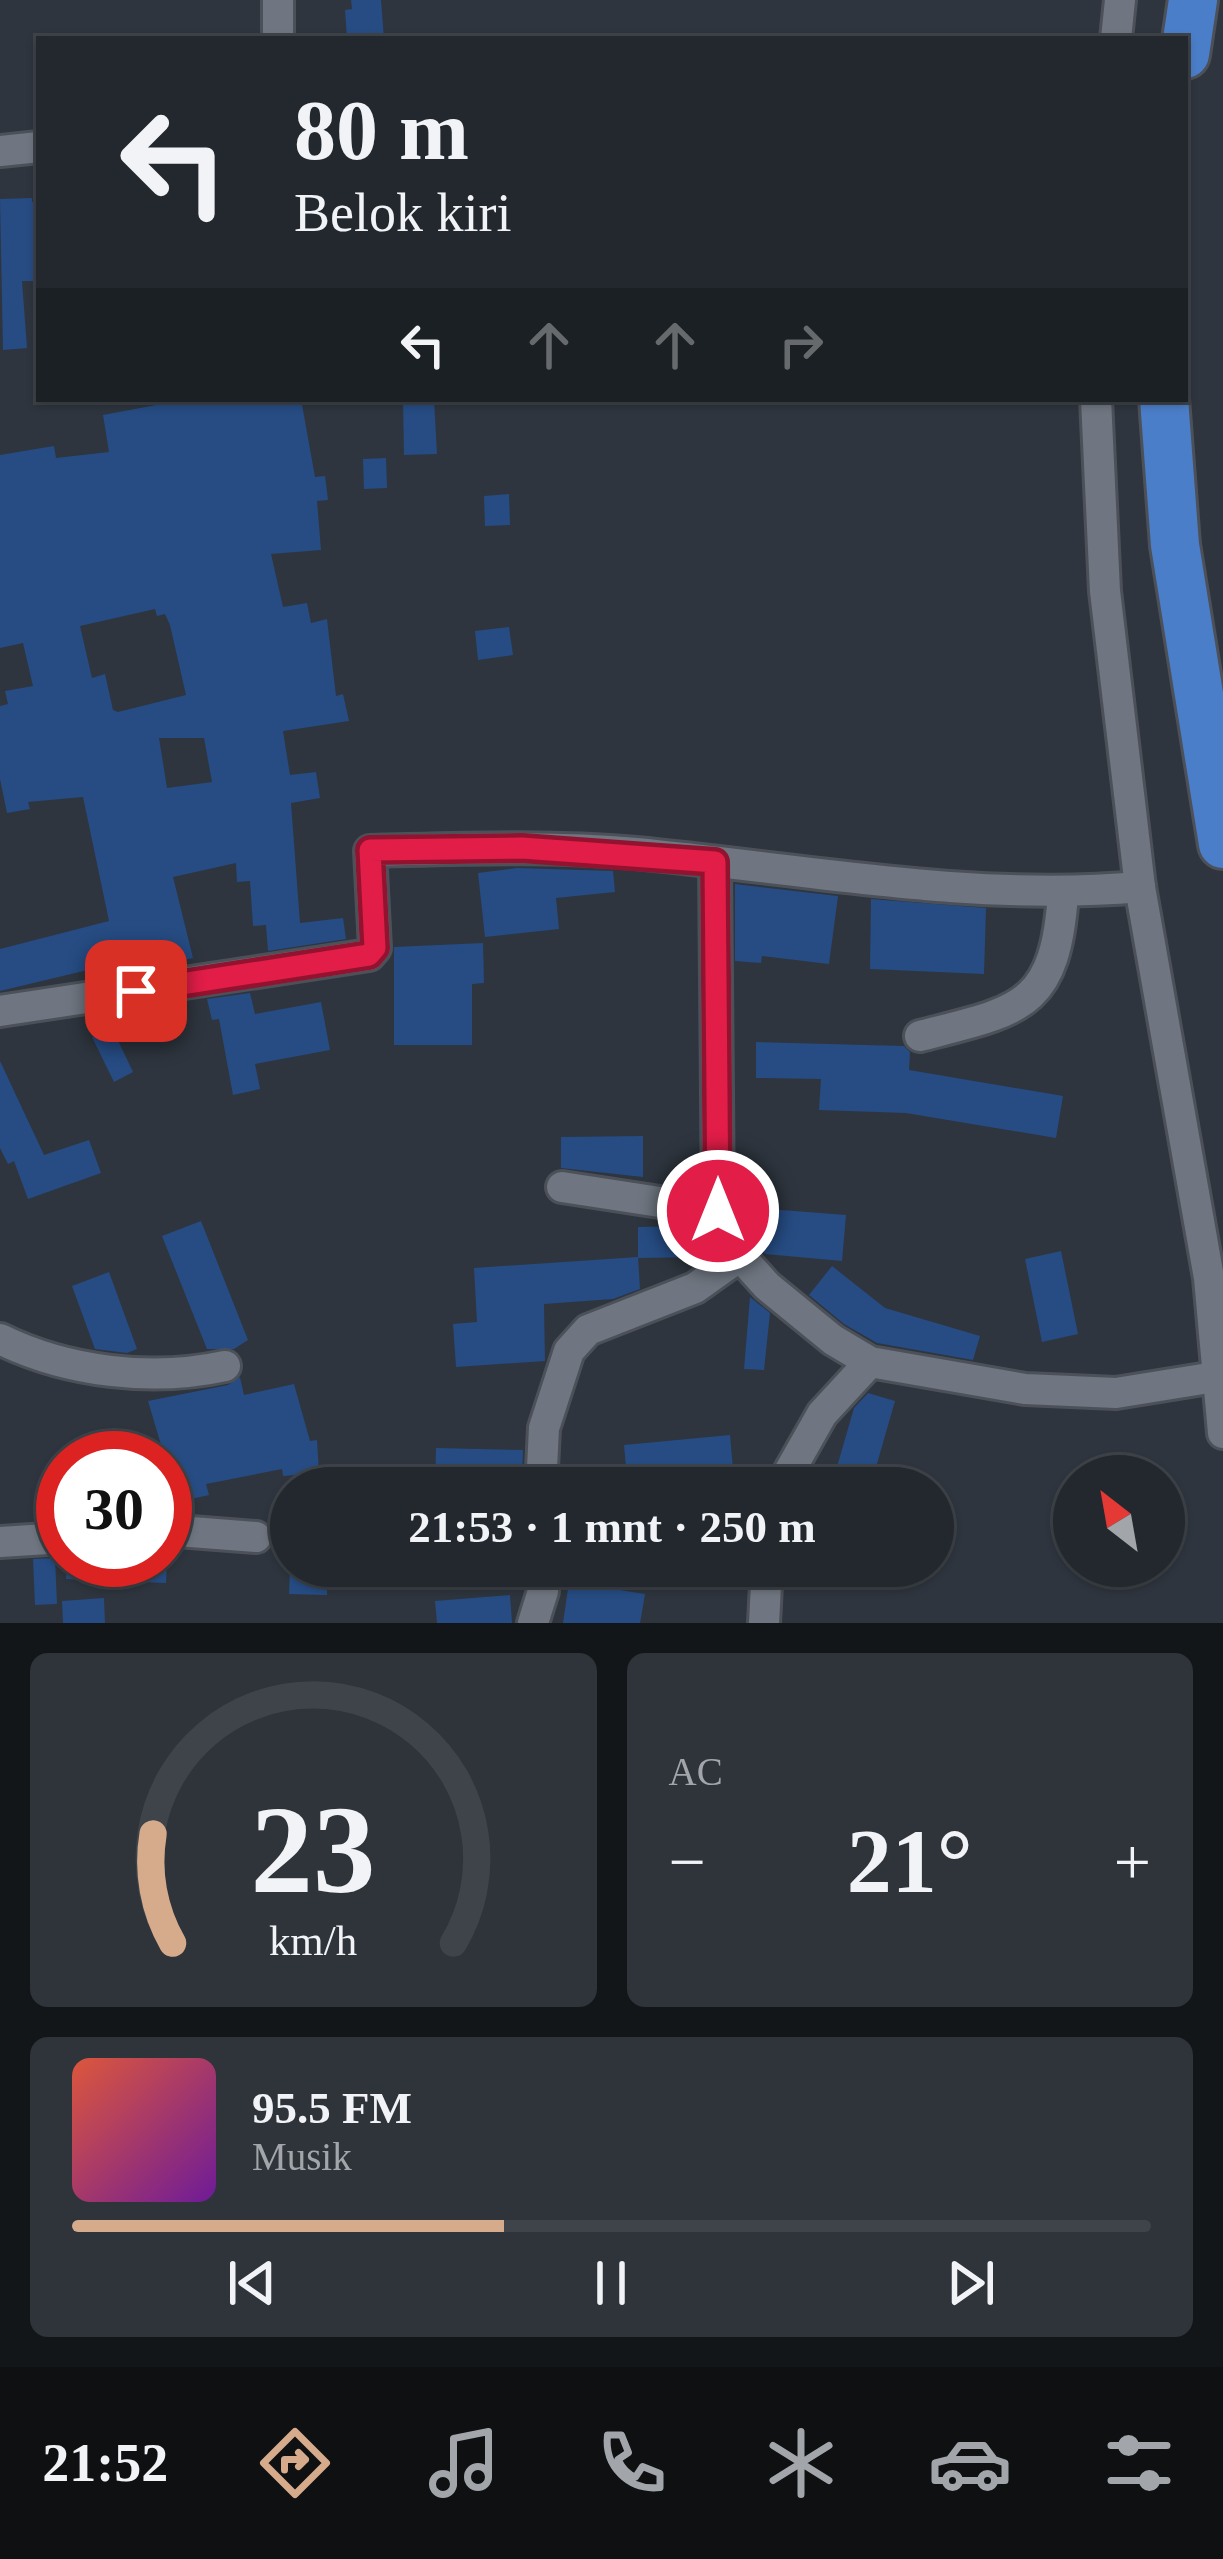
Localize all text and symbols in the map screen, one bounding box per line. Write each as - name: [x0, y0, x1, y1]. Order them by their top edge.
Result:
- icon: left: [96, 84, 252, 240]
- text: 80 m: [294, 84, 469, 177]
- text: Belok kiri: [294, 183, 511, 243]
- icon: left: [390, 312, 456, 378]
- icon: ahead: [516, 312, 582, 378]
- icon: ahead: [642, 312, 708, 378]
- icon: right: [768, 312, 834, 378]
- pin: [85, 940, 187, 1042]
- icon: arrive: [103, 958, 169, 1024]
- position arrow: [655, 1148, 781, 1274]
- speed limit sign: 30: [36, 1431, 192, 1587]
- north arrow: [1053, 1455, 1185, 1587]
- map controls: [1053, 1455, 1185, 1587]
- text: 21:53 · 1 mnt · 250 m: [408, 1502, 816, 1552]
- text: AC: [669, 1750, 723, 1793]
- text: 23: [251, 1781, 376, 1919]
- text: 21°: [847, 1812, 973, 1911]
- text: −: [669, 1825, 706, 1898]
- text: +: [1114, 1825, 1151, 1898]
- text: km/h: [269, 1917, 357, 1964]
- text: 95.5 FM: [252, 2083, 412, 2133]
- text: Musik: [252, 2135, 352, 2178]
- icon: previous: [219, 2250, 285, 2316]
- icon: pause: [578, 2250, 644, 2316]
- icon: next: [938, 2250, 1004, 2316]
- icon: directions: [253, 2421, 337, 2505]
- icon: music: [422, 2421, 506, 2505]
- icon: phone: [590, 2421, 674, 2505]
- icon: climate: [759, 2421, 843, 2505]
- icon: car: [928, 2421, 1012, 2505]
- icon: filters: [1097, 2421, 1181, 2505]
- text: 21:52: [42, 2433, 168, 2493]

